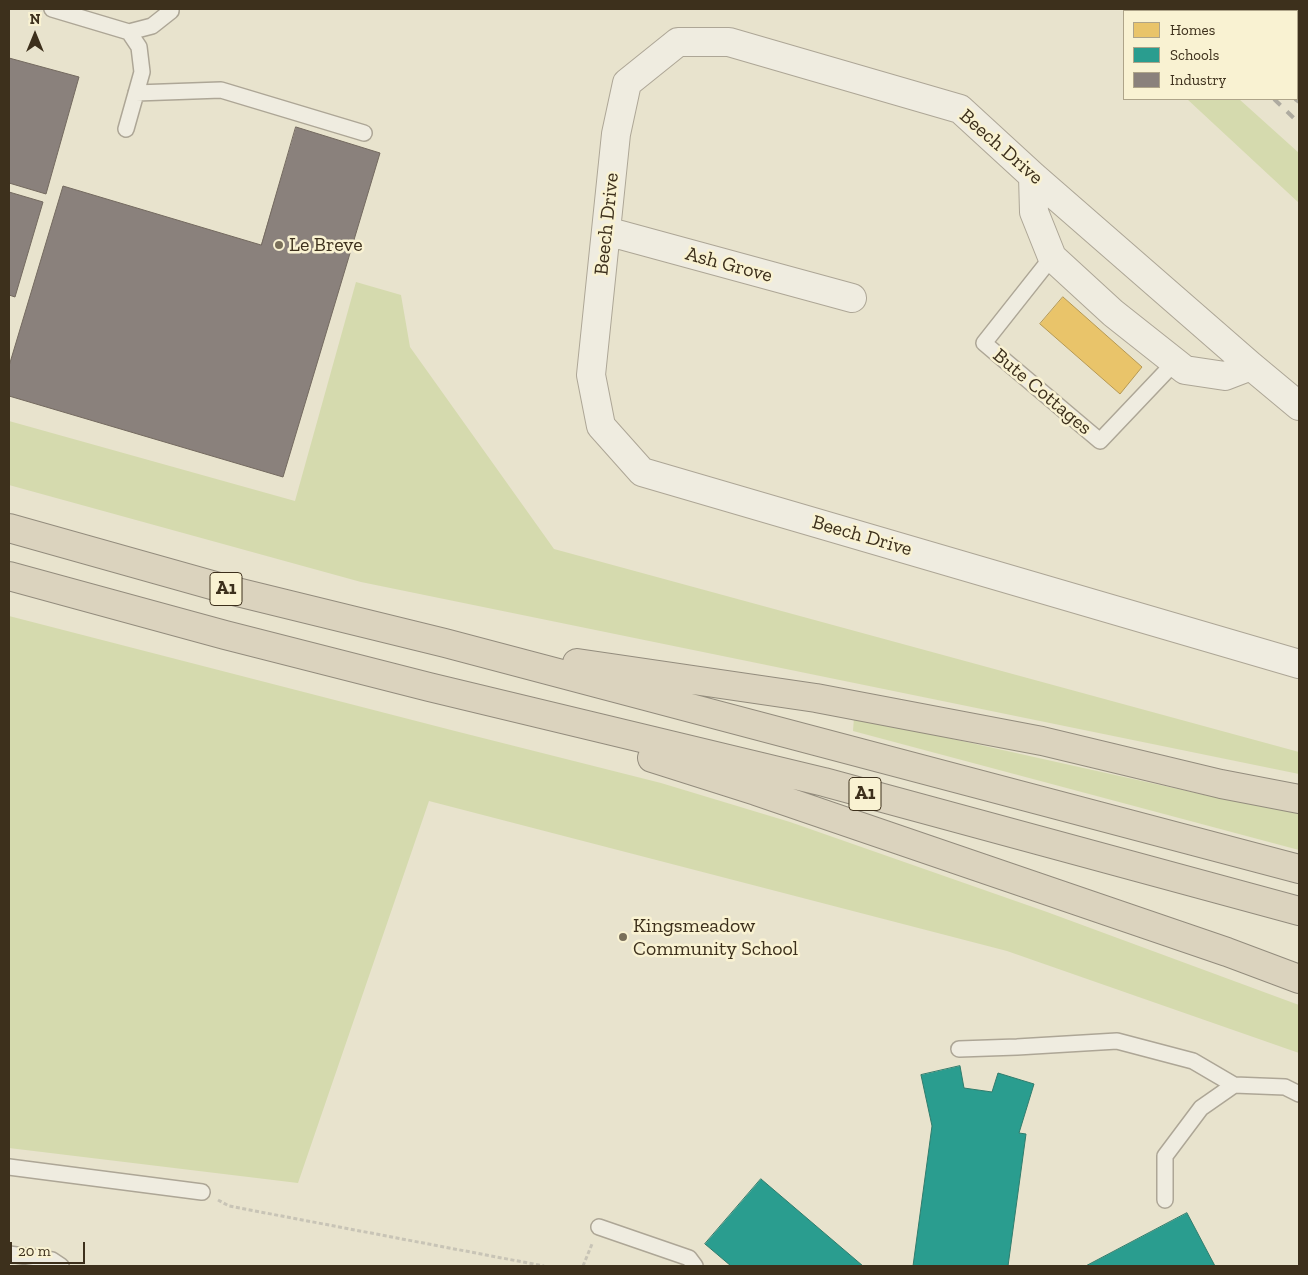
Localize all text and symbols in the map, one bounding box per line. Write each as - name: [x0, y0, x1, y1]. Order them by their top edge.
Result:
- north arrow: [10, 10, 60, 60]
- legend: [1123, 10, 1298, 100]
- text: N: [30, 11, 40, 28]
- text: Homes: [1170, 21, 1215, 39]
- text: Schools: [1170, 46, 1219, 64]
- text: Industry: [1170, 71, 1226, 89]
- street label: Beech Drive: [954, 104, 1048, 190]
- street label: Beech Drive: [590, 172, 624, 276]
- place label: Le Breve: [289, 233, 363, 257]
- marker: Le Breve: [273, 239, 285, 251]
- street label: Ash Grove: [683, 242, 775, 288]
- street label: Bute Cottages: [988, 344, 1096, 440]
- street label: Beech Drive: [809, 510, 915, 562]
- road number: A1: [210, 572, 242, 606]
- road number: A1: [849, 778, 881, 811]
- place label: Kingsmeadow Community School: [633, 914, 798, 961]
- marker: Kingsmeadow Community School: [617, 931, 629, 943]
- scale bar: [12, 1232, 88, 1264]
- text: 20 m: [18, 1242, 51, 1260]

